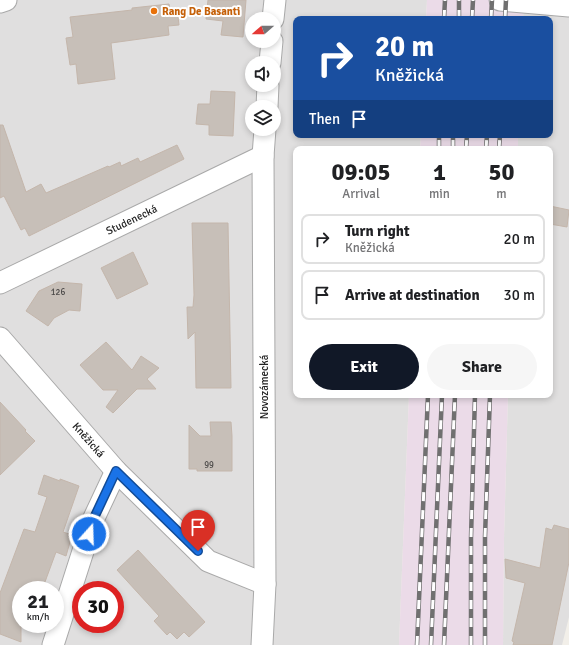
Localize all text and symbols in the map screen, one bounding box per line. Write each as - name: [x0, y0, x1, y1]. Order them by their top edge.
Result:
- place label: Rang De Basanti: [162, 5, 240, 18]
- marker: Rang De Basanti: [149, 6, 159, 16]
- north arrow: [245, 12, 281, 48]
- map controls: [245, 12, 281, 136]
- text: 20 m: [375, 30, 434, 64]
- icon: right: [309, 32, 361, 84]
- button: sound: [245, 56, 281, 92]
- text: Kněžická: [375, 64, 444, 86]
- button: layers: [245, 100, 281, 136]
- icon: arrive: [348, 108, 370, 130]
- text: Then: [309, 110, 340, 128]
- text: 09:05: [332, 157, 390, 187]
- text: 1: [433, 157, 446, 187]
- text: 50: [489, 157, 514, 187]
- text: Arrival: [342, 186, 380, 202]
- text: min: [429, 186, 450, 202]
- text: m: [496, 186, 507, 202]
- street label: Studenecká: [104, 202, 160, 238]
- text: Turn right: [345, 222, 410, 240]
- icon: right: [311, 228, 333, 250]
- text: 20 m: [504, 230, 535, 248]
- text: Kněžická: [345, 240, 395, 256]
- icon: arrive: [311, 284, 333, 306]
- text: Arrive at destination: [345, 286, 480, 304]
- text: 30 m: [504, 286, 535, 304]
- house number: 126: [51, 287, 65, 298]
- button: Exit: [309, 344, 419, 390]
- button: Share: [427, 344, 537, 390]
- street label: Novozámecká: [258, 354, 271, 419]
- street label: Kněžická: [70, 420, 107, 461]
- house number: 99: [204, 460, 214, 471]
- pin: [181, 510, 215, 551]
- position arrow: [68, 513, 110, 555]
- icon: arrive: [187, 516, 209, 538]
- speed limit sign: 30: [72, 581, 124, 633]
- text: 21: [27, 589, 49, 614]
- text: km/h: [27, 611, 49, 623]

